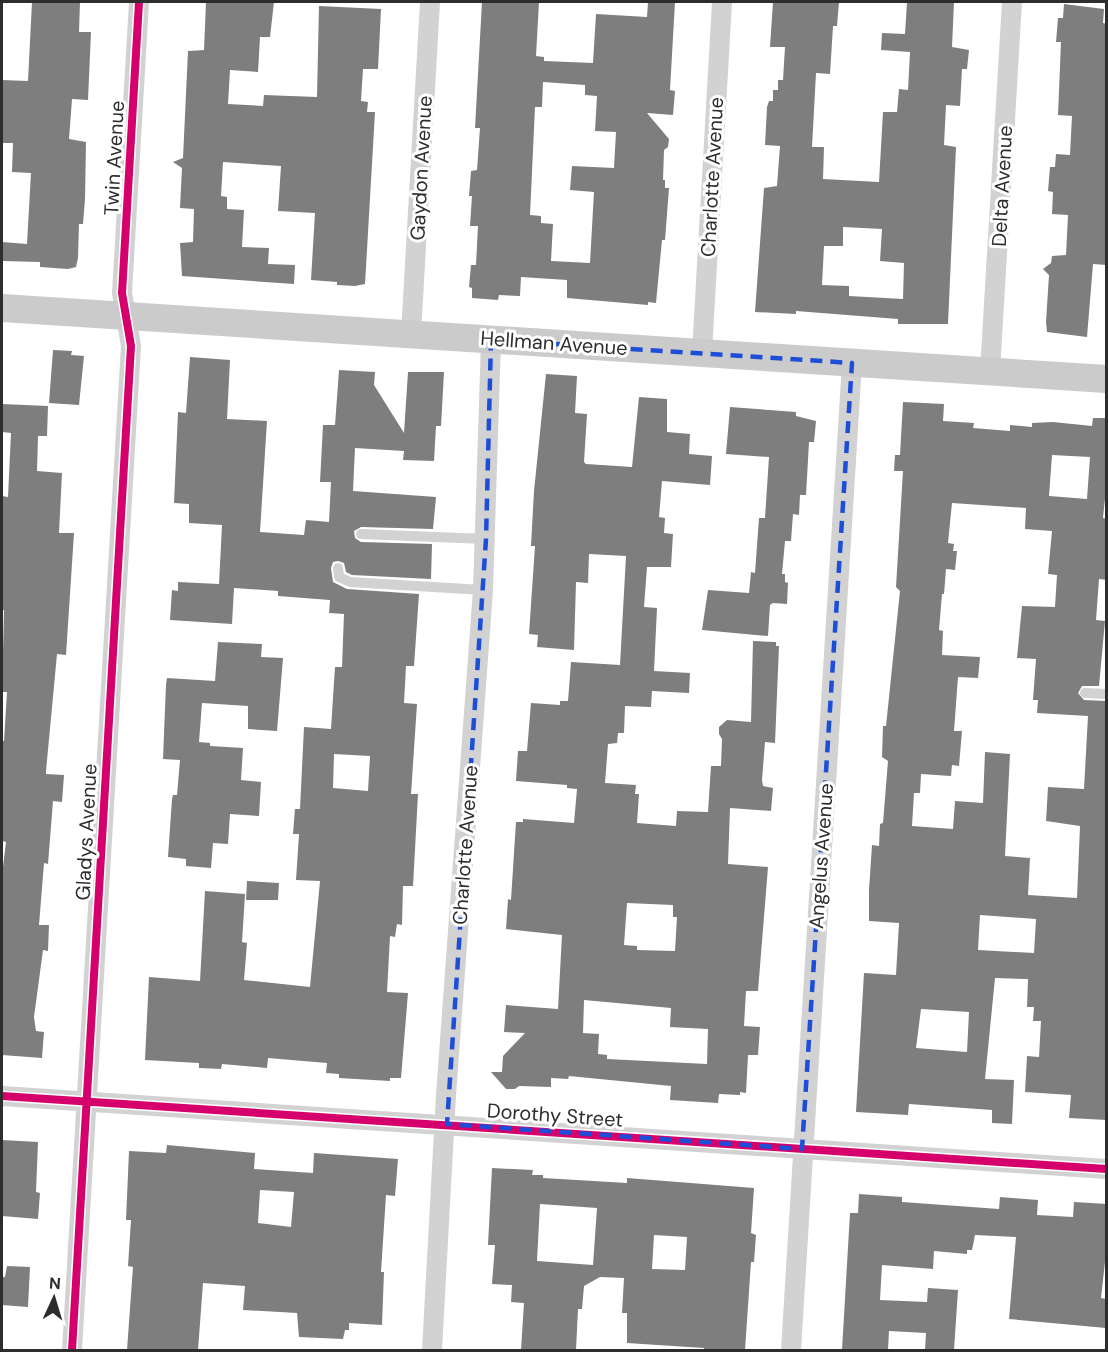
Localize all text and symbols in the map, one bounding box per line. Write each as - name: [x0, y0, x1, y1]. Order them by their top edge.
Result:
- street label: Gaydon Avenue: [404, 95, 438, 241]
- street label: Charlotte Avenue: [695, 96, 729, 258]
- street label: Twin Avenue: [98, 100, 130, 216]
- street label: Delta Avenue: [986, 125, 1018, 247]
- street label: Hellman Avenue: [480, 325, 628, 361]
- street label: Gladys Avenue: [69, 763, 103, 901]
- street label: Charlotte Avenue: [446, 764, 484, 926]
- street label: Angelus Avenue: [803, 782, 839, 930]
- street label: Dorothy Street: [486, 1097, 624, 1133]
- north arrow: [24, 1268, 84, 1328]
- text: N: [48, 1273, 62, 1294]

